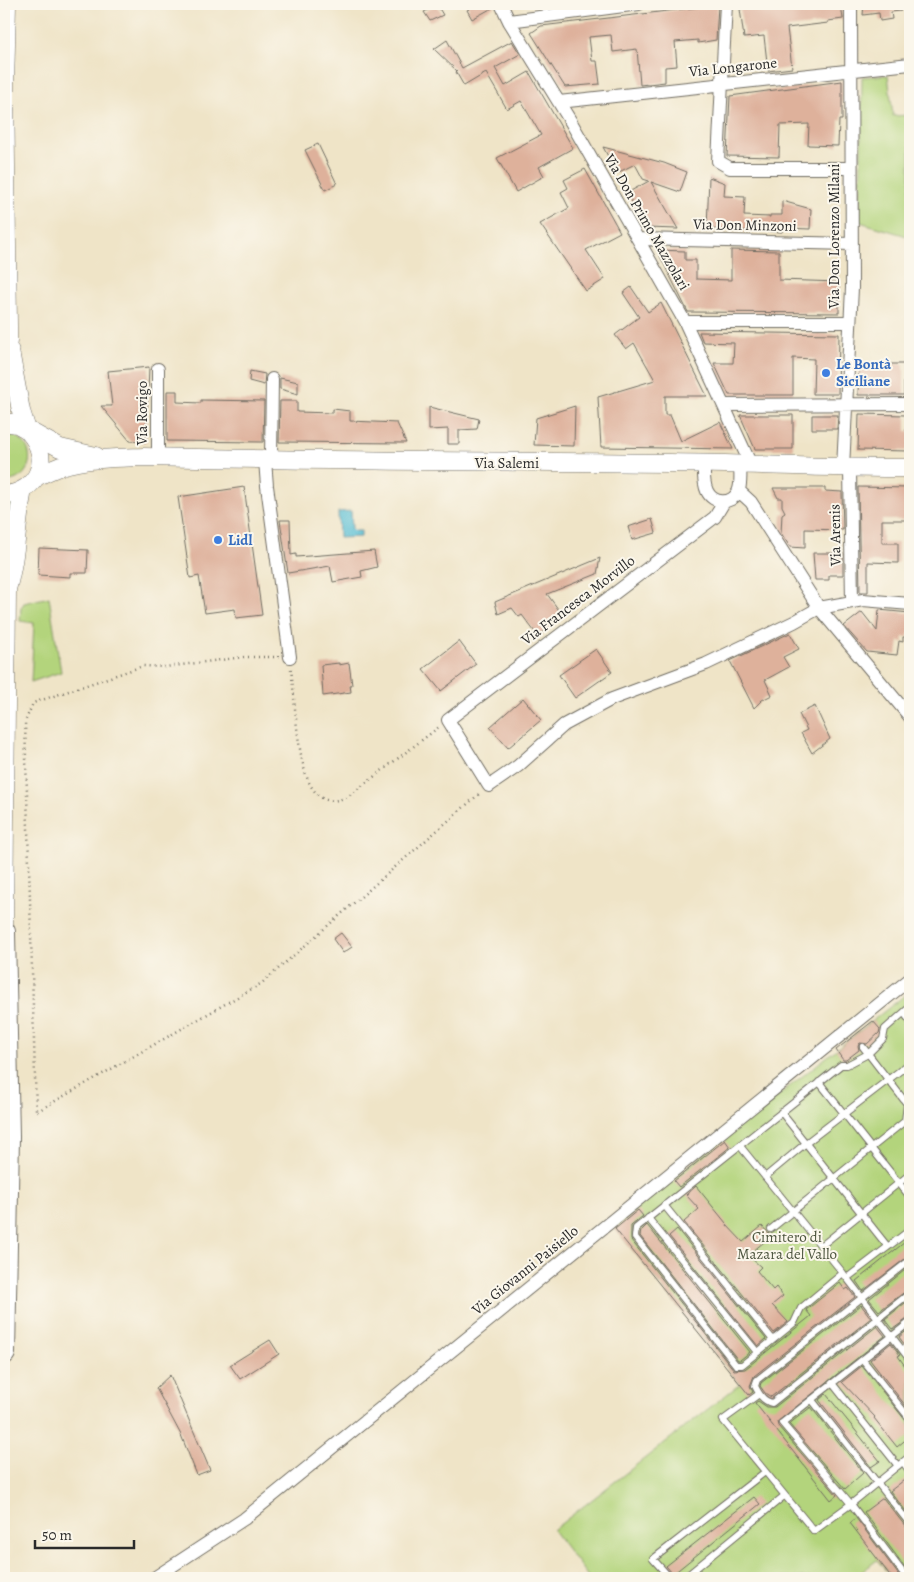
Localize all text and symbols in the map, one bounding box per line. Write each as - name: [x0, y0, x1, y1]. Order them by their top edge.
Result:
- street label: Via Longarone: [687, 52, 778, 82]
- street label: Via Don Primo Mazzolari: [599, 149, 694, 294]
- street label: Via Don Lorenzo Milani: [824, 164, 844, 309]
- street label: Via Don Minzoni: [692, 214, 797, 236]
- place label: Le Bontà Siciliane: [836, 354, 892, 391]
- marker: Le Bontà Siciliane: [820, 367, 832, 379]
- street label: Via Rovigo: [132, 381, 152, 446]
- street label: Via Salemi: [474, 453, 539, 473]
- street label: Via Arenis: [824, 504, 846, 567]
- place label: Lidl: [228, 530, 252, 550]
- marker: Lidl: [212, 534, 224, 546]
- street label: Via Francesca Morvillo: [516, 551, 639, 650]
- street label: Via Giovanni Paisiello: [467, 1221, 583, 1320]
- park label: Cimitero di Mazara del Vallo: [737, 1227, 837, 1264]
- scale bar: [35, 1517, 134, 1549]
- text: 50 m: [42, 1525, 72, 1545]

